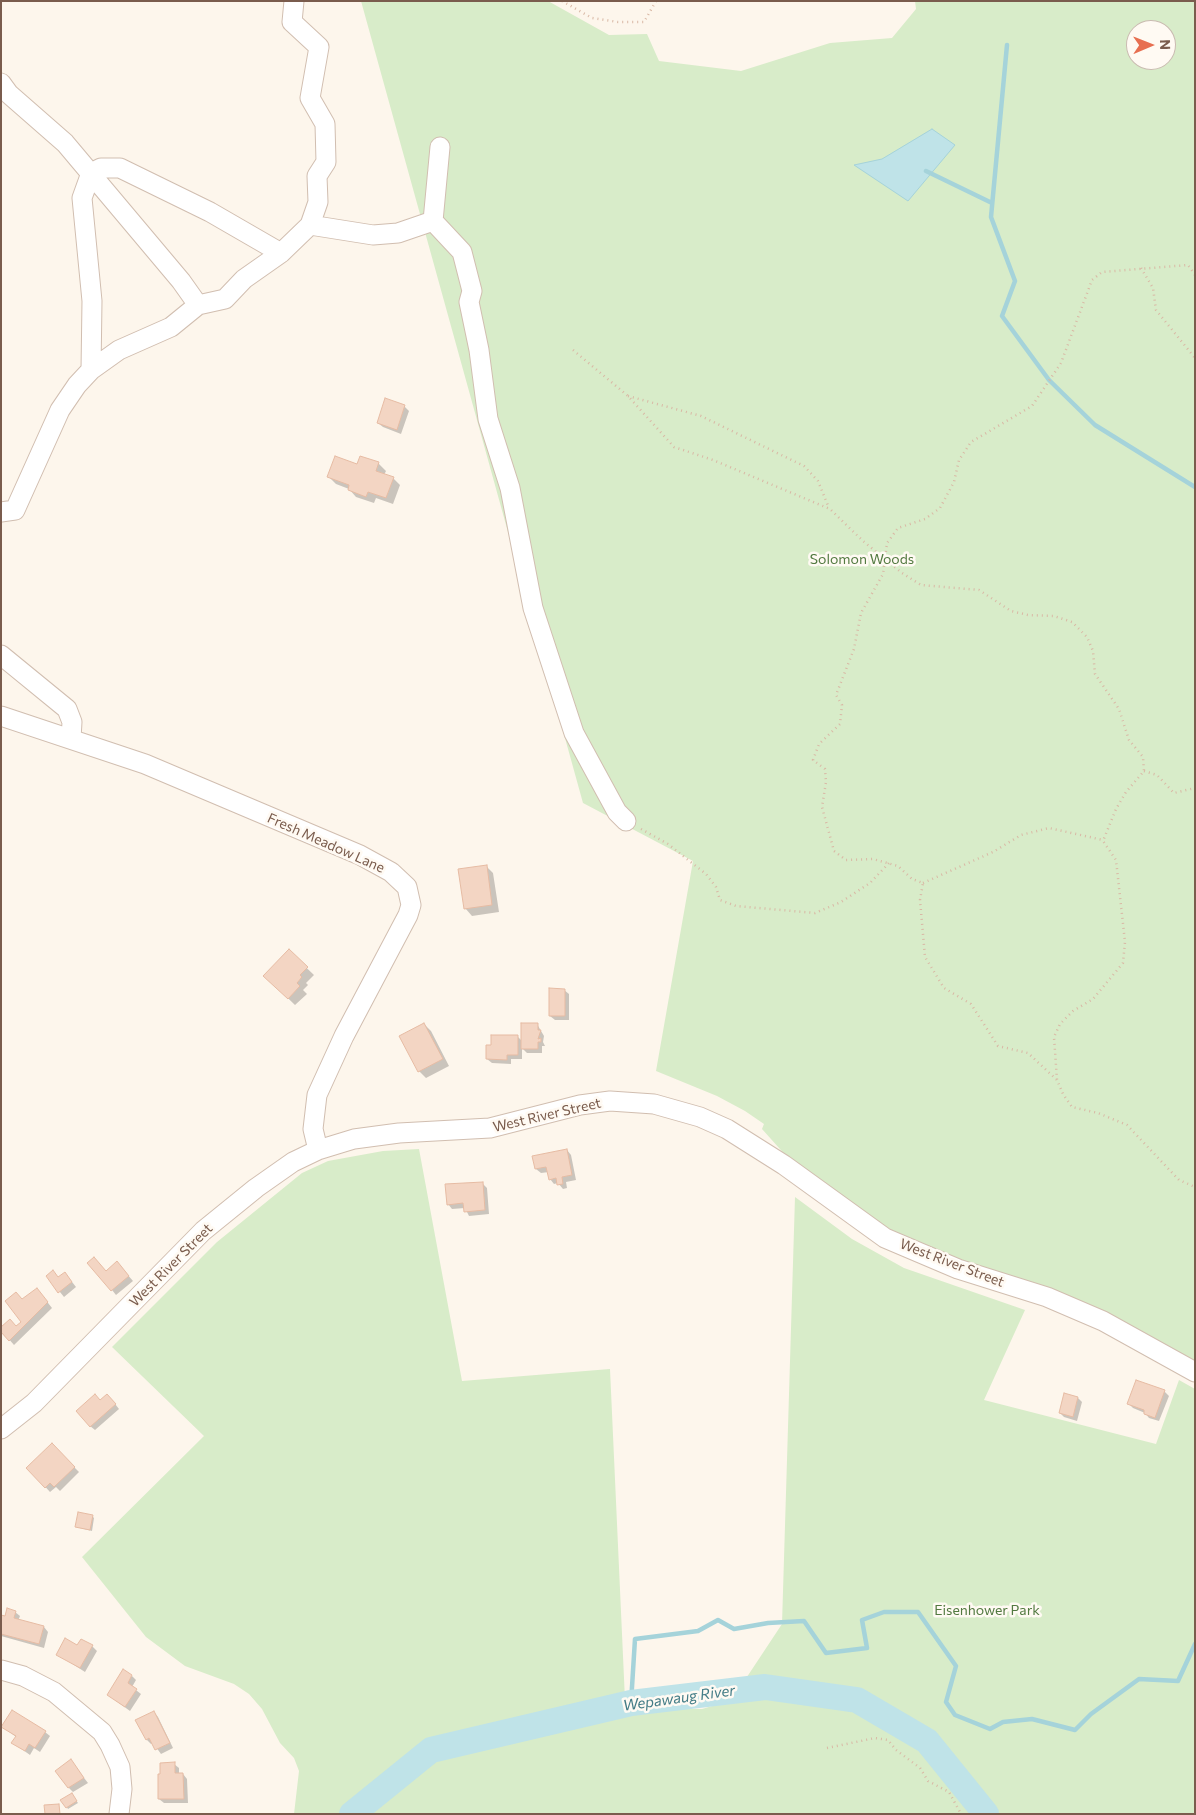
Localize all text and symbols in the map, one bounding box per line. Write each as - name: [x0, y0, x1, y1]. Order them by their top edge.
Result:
- north arrow: [1126, 20, 1176, 70]
- text: N: [1157, 39, 1174, 50]
- park label: Solomon Woods: [810, 551, 914, 567]
- street label: Fresh Meadow Lane: [265, 810, 387, 876]
- street label: West River Street: [491, 1094, 603, 1136]
- street label: West River Street: [126, 1220, 216, 1310]
- street label: West River Street: [897, 1235, 1007, 1291]
- park label: Eisenhower Park: [934, 1602, 1040, 1618]
- water label: Wepawaug River: [622, 1681, 736, 1715]

